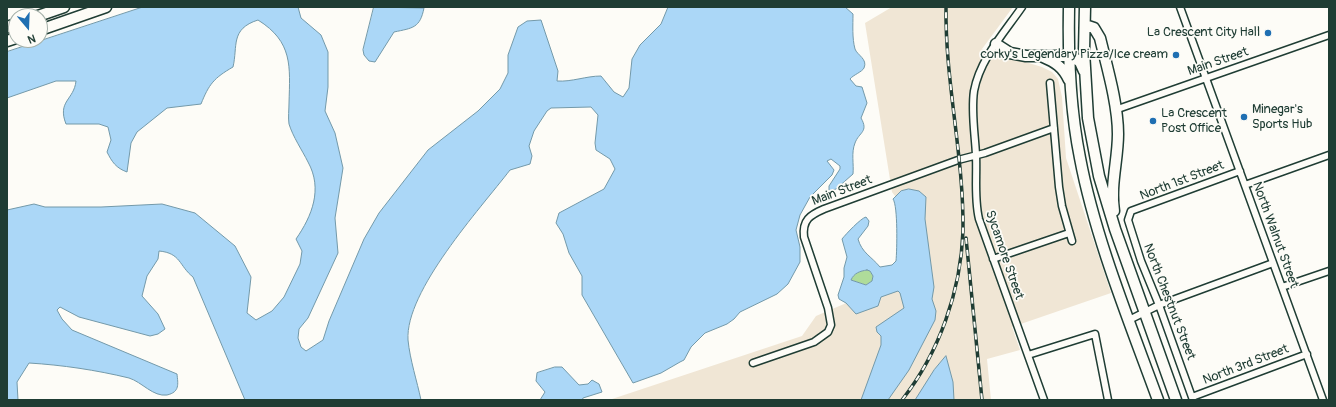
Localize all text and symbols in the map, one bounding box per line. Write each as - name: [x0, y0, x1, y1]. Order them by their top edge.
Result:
- north arrow: [8, 8, 48, 48]
- place label: La Crescent City Hall: [1147, 25, 1260, 41]
- marker: La Crescent City Hall: [1263, 28, 1273, 38]
- text: N: [26, 32, 37, 46]
- street label: Main Street: [1186, 44, 1250, 80]
- place label: corky's Legendary Pizza/Ice cream: [980, 47, 1168, 63]
- marker: corky's Legendary Pizza/Ice cream: [1171, 50, 1181, 60]
- place label: Minegar's Sports Hub: [1252, 102, 1312, 133]
- place label: La Crescent Post Office: [1161, 106, 1227, 137]
- marker: Minegar's Sports Hub: [1239, 112, 1249, 122]
- marker: La Crescent Post Office: [1148, 116, 1158, 126]
- street label: North 1st Street: [1138, 158, 1226, 204]
- street label: Main Street: [810, 172, 874, 210]
- street label: North Walnut Street: [1249, 180, 1301, 290]
- street label: Sycamore Street: [981, 208, 1027, 302]
- street label: North Chestnut Street: [1140, 242, 1198, 362]
- street label: North 3rd Street: [1201, 341, 1291, 389]

